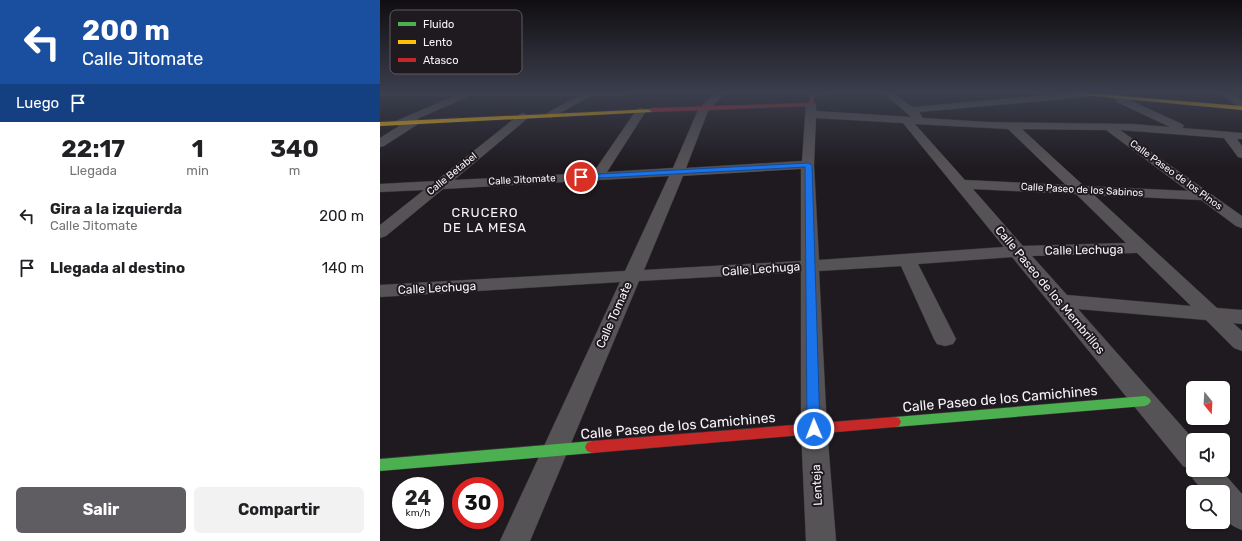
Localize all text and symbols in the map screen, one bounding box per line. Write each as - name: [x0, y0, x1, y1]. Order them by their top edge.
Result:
- legend: [390, 10, 522, 74]
- text: 200 m: [82, 14, 170, 47]
- icon: left: [16, 16, 68, 68]
- text: Fluido: [423, 18, 454, 31]
- text: Lento: [423, 36, 452, 49]
- text: Calle Jitomate: [82, 48, 203, 70]
- text: Atasco: [423, 54, 458, 67]
- icon: arrive: [67, 92, 89, 114]
- text: Luego: [16, 94, 59, 112]
- text: 22:17: [61, 135, 125, 163]
- text: 1: [192, 135, 204, 163]
- text: 340: [270, 135, 319, 163]
- street label: Calle Paseo de los Pinos: [1127, 137, 1225, 213]
- street label: Calle Betabel: [425, 150, 479, 198]
- pin: [564, 160, 598, 194]
- text: Llegada: [69, 163, 117, 178]
- text: min: [186, 163, 209, 178]
- text: m: [289, 163, 300, 178]
- icon: arrive: [570, 166, 592, 188]
- street label: Calle Jitomate: [488, 172, 556, 188]
- street label: Calle Paseo de los Sabinos: [1020, 181, 1144, 199]
- text: Gira a la izquierda: [50, 200, 182, 218]
- icon: left: [16, 205, 38, 227]
- district label: CRUCERO DE LA MESA: [443, 205, 527, 235]
- text: 200 m: [319, 207, 364, 225]
- text: Calle Jitomate: [50, 218, 138, 233]
- street label: Calle Paseo de los Membrillos: [992, 223, 1108, 357]
- street label: Calle Lechuga: [1045, 242, 1123, 258]
- icon: arrive: [16, 257, 38, 279]
- text: Llegada al destino: [50, 259, 185, 277]
- text: 140 m: [322, 259, 364, 277]
- street label: Calle Lechuga: [721, 259, 801, 279]
- street label: Calle Lechuga: [397, 279, 477, 297]
- street label: Calle Tomate: [593, 279, 635, 350]
- north arrow: [1186, 381, 1230, 425]
- map controls: [1186, 381, 1230, 529]
- street label: Calle Paseo de los Camichines: [902, 382, 1098, 416]
- position arrow: [793, 408, 835, 450]
- street label: Calle Paseo de los Camichines: [580, 409, 776, 443]
- button: sound: [1186, 433, 1230, 477]
- street label: Lenteja: [809, 464, 825, 506]
- speed limit sign: 30: [452, 477, 504, 529]
- button: search: [1186, 485, 1230, 529]
- text: 24: [405, 486, 431, 510]
- button: Salir: [16, 487, 186, 533]
- button: Compartir: [194, 487, 364, 533]
- text: km/h: [406, 507, 430, 519]

